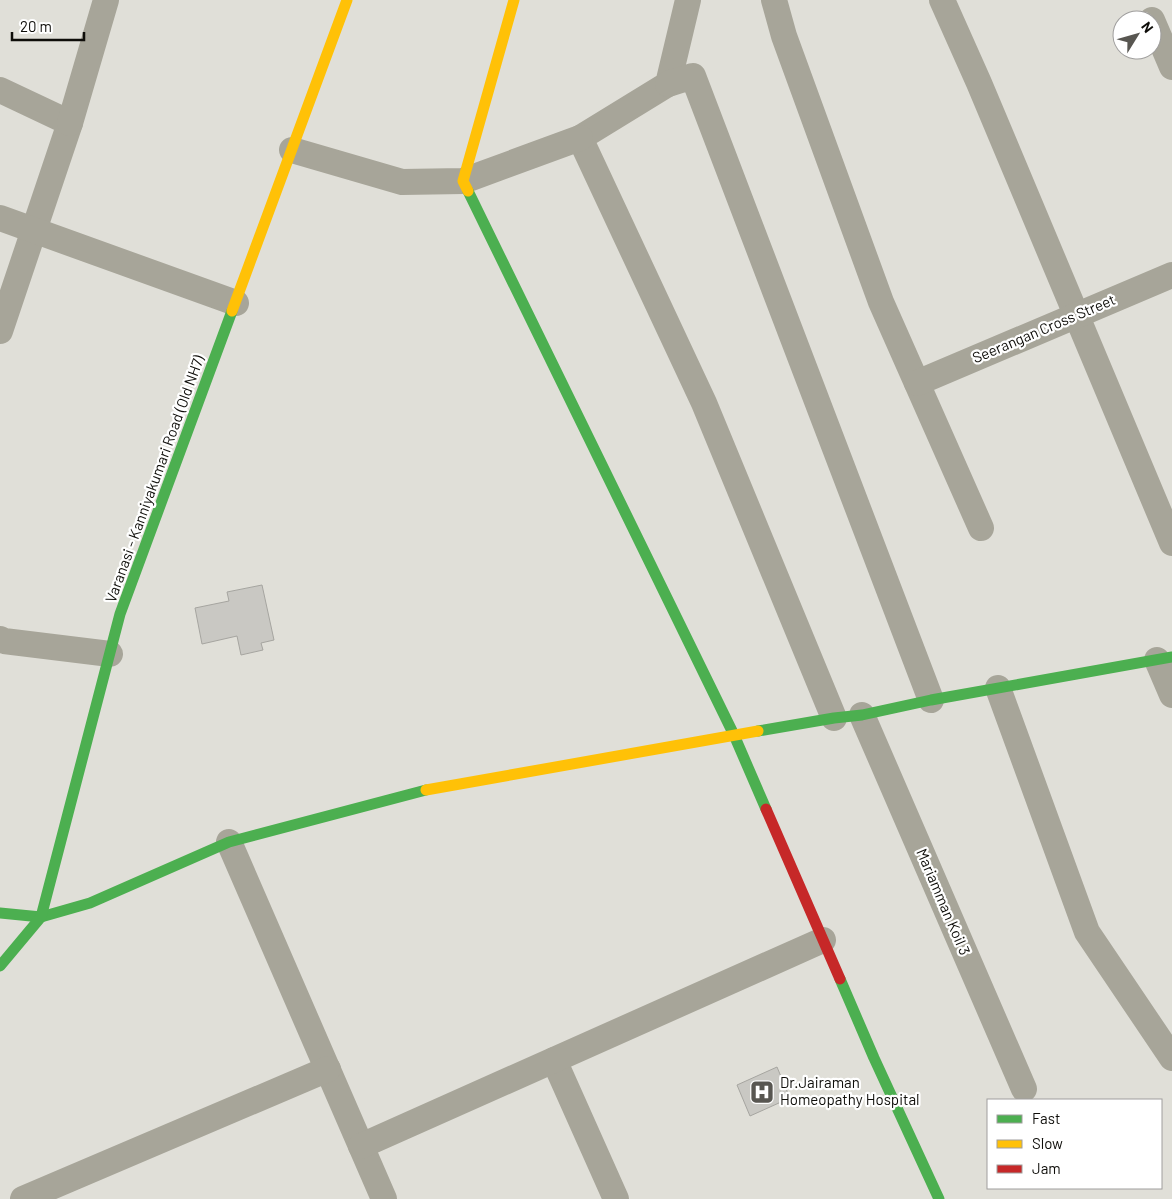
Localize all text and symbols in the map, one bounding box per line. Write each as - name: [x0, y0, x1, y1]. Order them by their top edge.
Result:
- scale bar: [12, 10, 85, 42]
- north arrow: [1112, 10, 1162, 60]
- text: 20 m: [20, 17, 52, 35]
- text: N: [1138, 18, 1157, 36]
- street label: Seerangan Cross Street: [969, 290, 1118, 366]
- street label: Varanasi - Kanniyakumari Road (Old NH7): [101, 353, 207, 605]
- street label: Mariamman Koil 3: [913, 846, 974, 958]
- place label: Dr.Jairaman Homeopathy Hospital: [780, 1073, 920, 1108]
- hospital icon: Dr.Jairaman Homeopathy Hospital: [749, 1079, 775, 1105]
- legend: [987, 1099, 1162, 1189]
- text: Fast: [1032, 1109, 1060, 1127]
- text: Slow: [1032, 1134, 1063, 1152]
- text: Jam: [1032, 1159, 1061, 1177]

